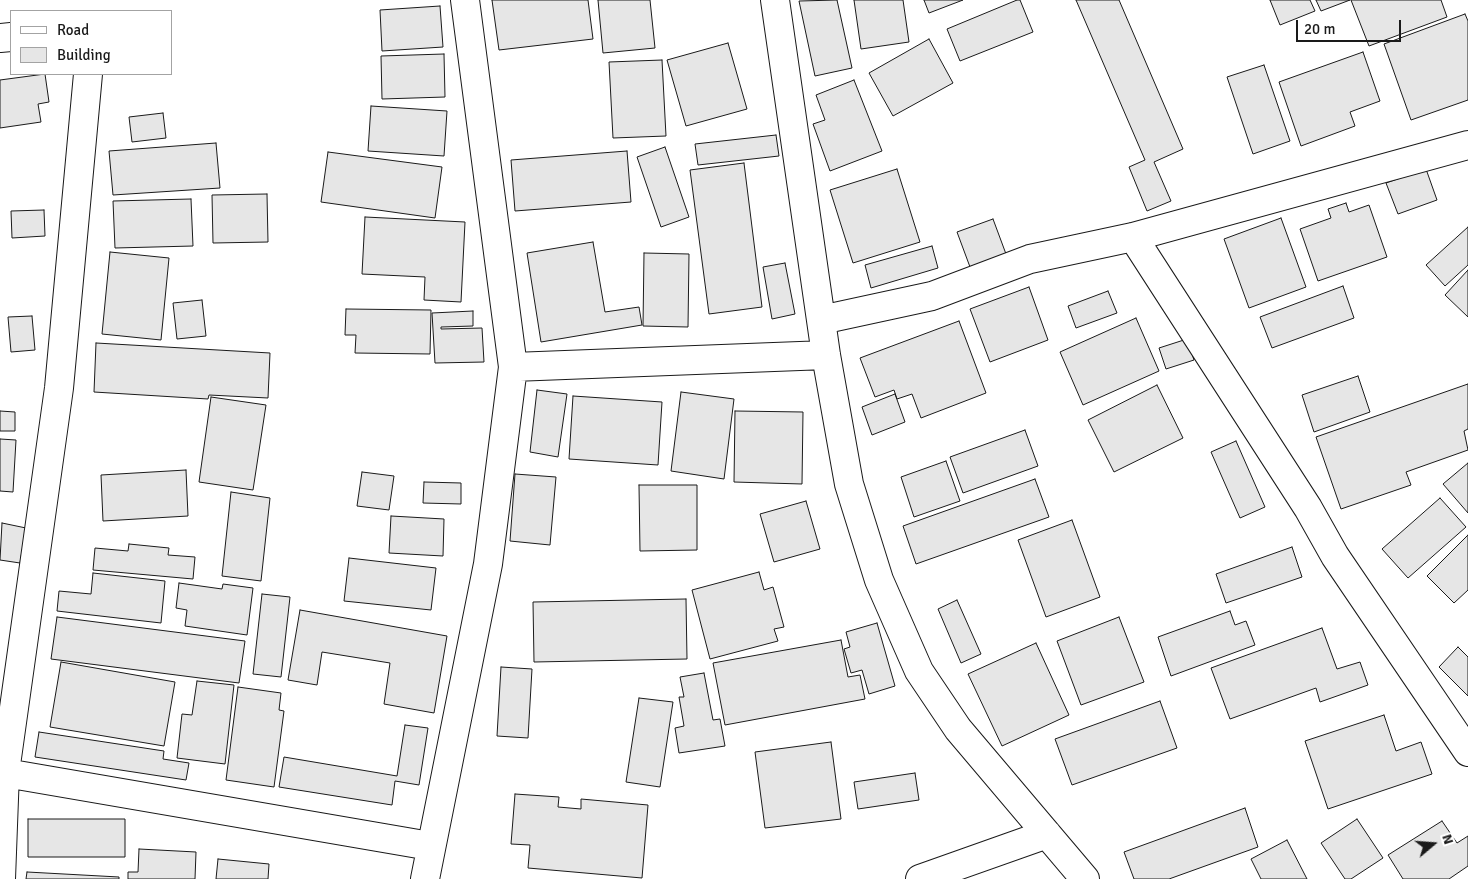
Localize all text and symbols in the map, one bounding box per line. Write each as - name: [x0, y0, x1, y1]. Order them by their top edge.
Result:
- legend: [10, 10, 172, 75]
- scale bar: [1298, 10, 1403, 42]
- text: 20 m: [1304, 20, 1335, 38]
- text: Road: [57, 21, 89, 39]
- text: Building: [57, 46, 111, 64]
- north arrow: [1408, 819, 1458, 869]
- text: N: [1438, 832, 1457, 846]

